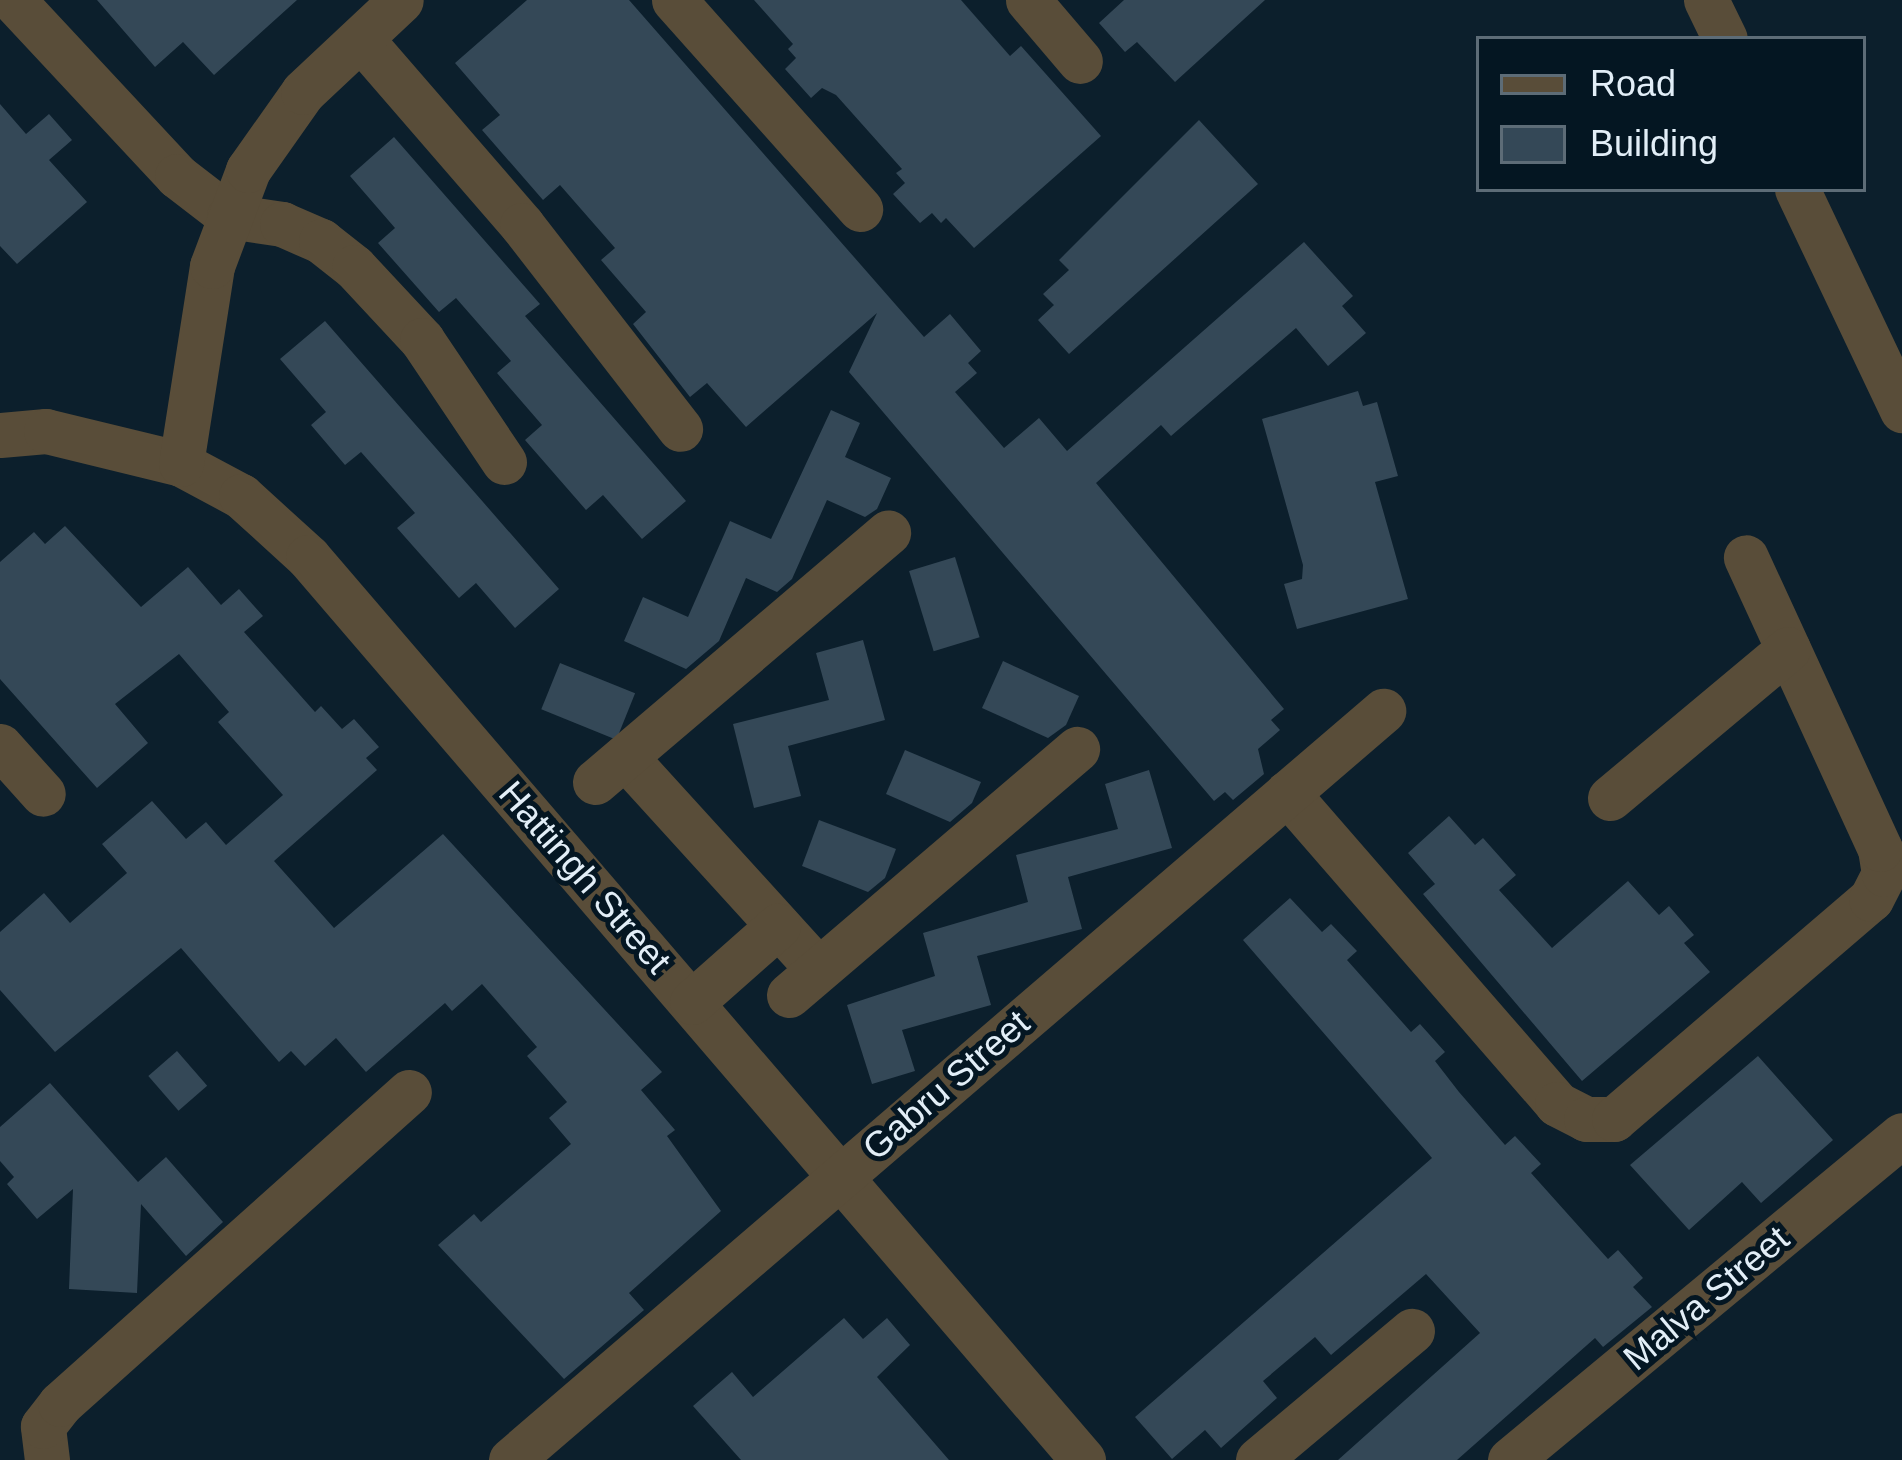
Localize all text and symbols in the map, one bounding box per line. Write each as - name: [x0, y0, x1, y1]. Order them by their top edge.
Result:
- legend: [1476, 36, 1866, 192]
- text: Road: [1590, 63, 1676, 104]
- text: Building: [1590, 123, 1718, 164]
- street label: Hattingh Street: [490, 772, 680, 982]
- street label: Gabru Street: [854, 1001, 1038, 1169]
- street label: Malva Street: [1615, 1217, 1797, 1379]

